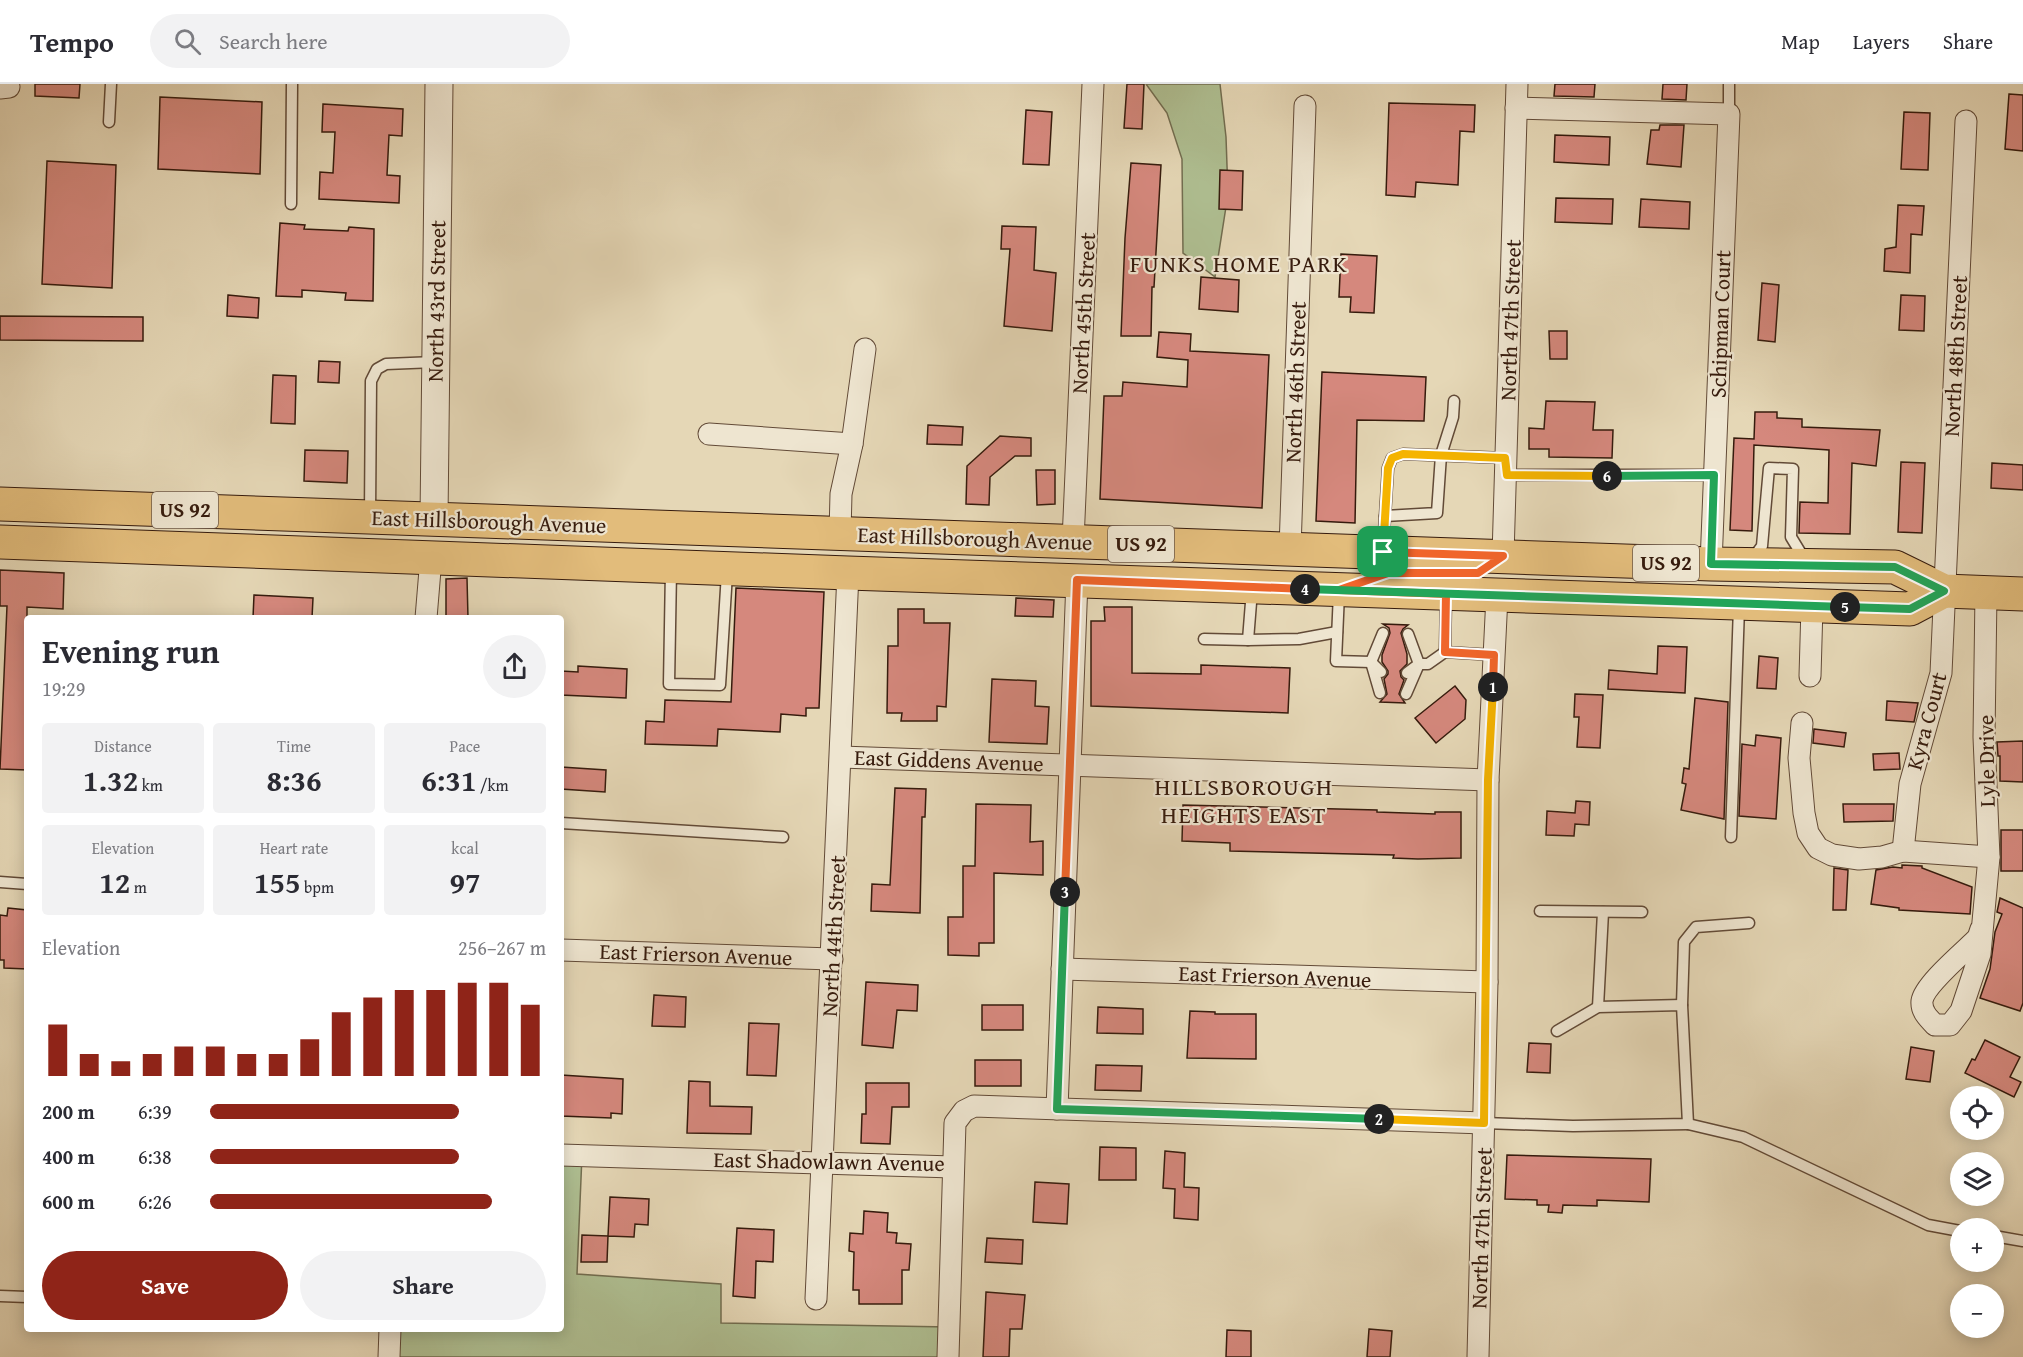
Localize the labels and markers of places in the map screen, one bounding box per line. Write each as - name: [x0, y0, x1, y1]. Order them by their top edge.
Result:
- pin: 6: [1592, 461, 1622, 491]
- pin: [1357, 526, 1408, 577]
- pin: 4: [1290, 574, 1320, 604]
- pin: 5: [1830, 592, 1860, 622]
- pin: 1: [1478, 672, 1508, 702]
- pin: 3: [1050, 877, 1080, 907]
- pin: 2: [1364, 1104, 1394, 1134]

